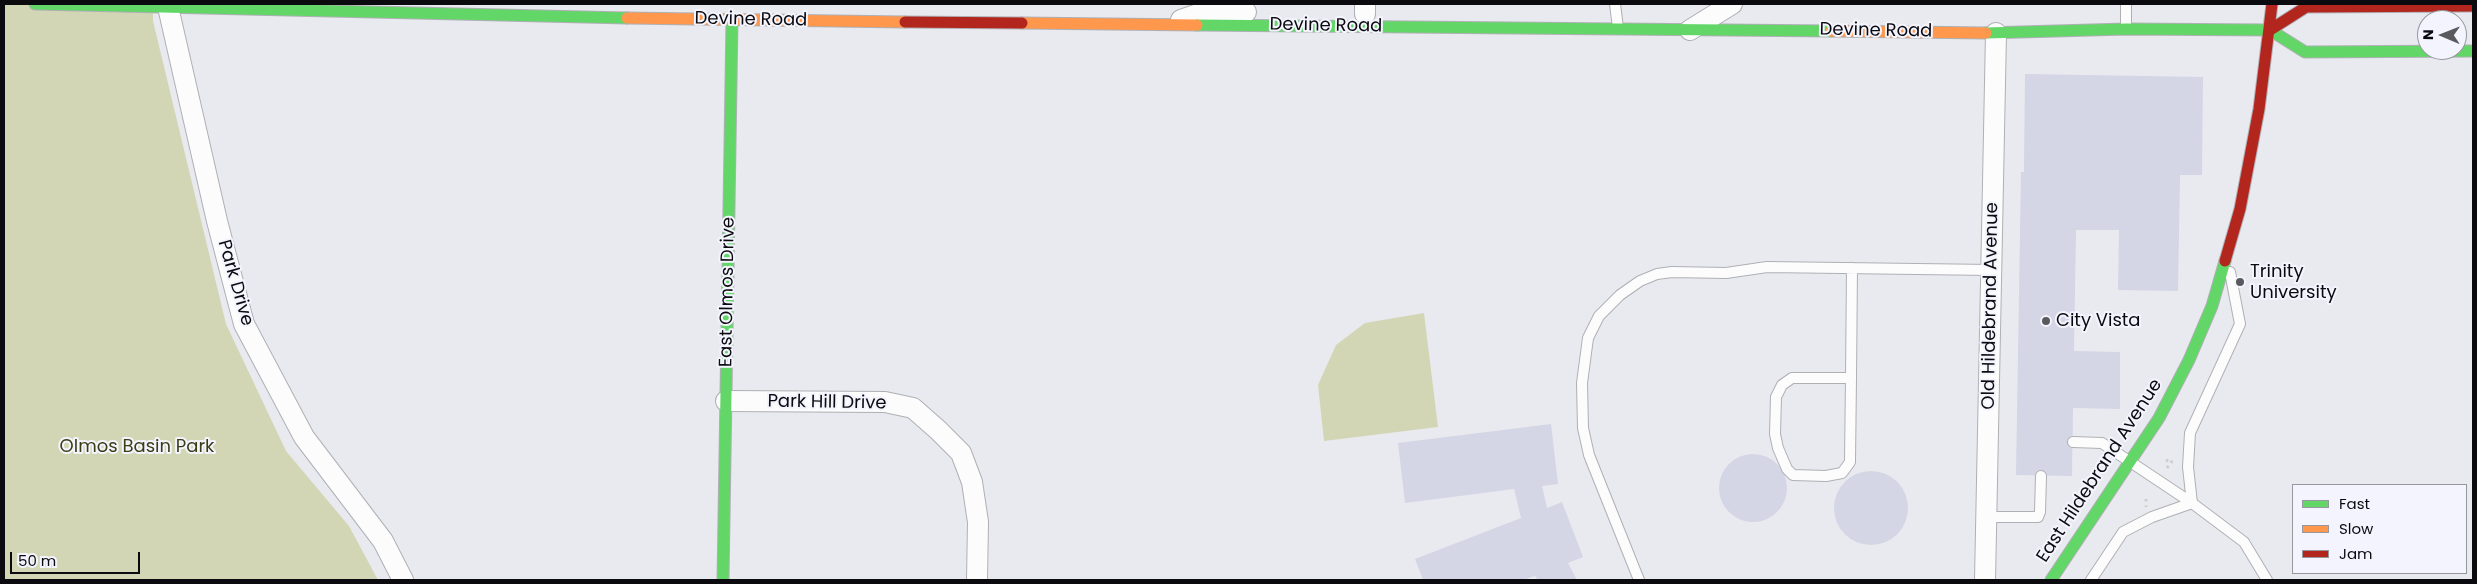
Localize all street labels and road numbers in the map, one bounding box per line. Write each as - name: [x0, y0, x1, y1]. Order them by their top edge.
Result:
- street label: Devine Road: [694, 8, 808, 32]
- street label: Devine Road: [1269, 14, 1383, 38]
- street label: Devine Road: [1819, 19, 1933, 43]
- street label: Old Hildebrand Avenue: [1978, 202, 2004, 410]
- street label: East Olmos Drive: [716, 217, 740, 367]
- street label: Park Drive: [212, 237, 258, 329]
- street label: East Hildebrand Avenue: [2033, 375, 2167, 567]
- street label: Park Hill Drive: [767, 391, 887, 415]

